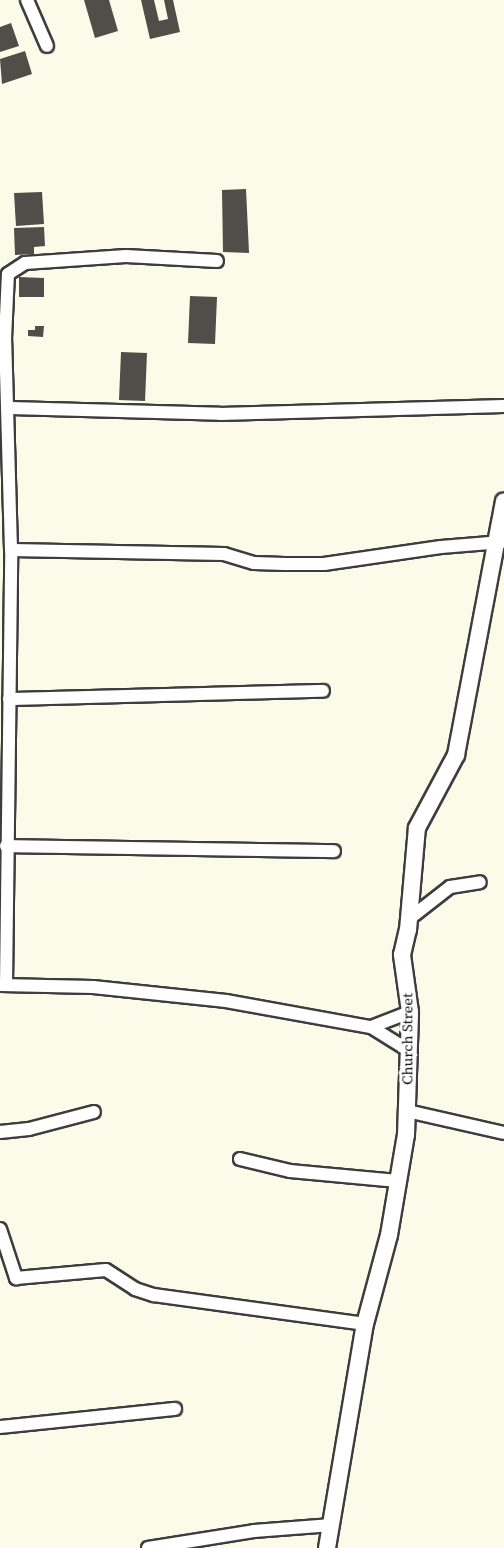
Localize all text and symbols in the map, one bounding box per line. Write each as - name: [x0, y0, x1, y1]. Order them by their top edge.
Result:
- street label: Church Street: [398, 993, 416, 1085]

